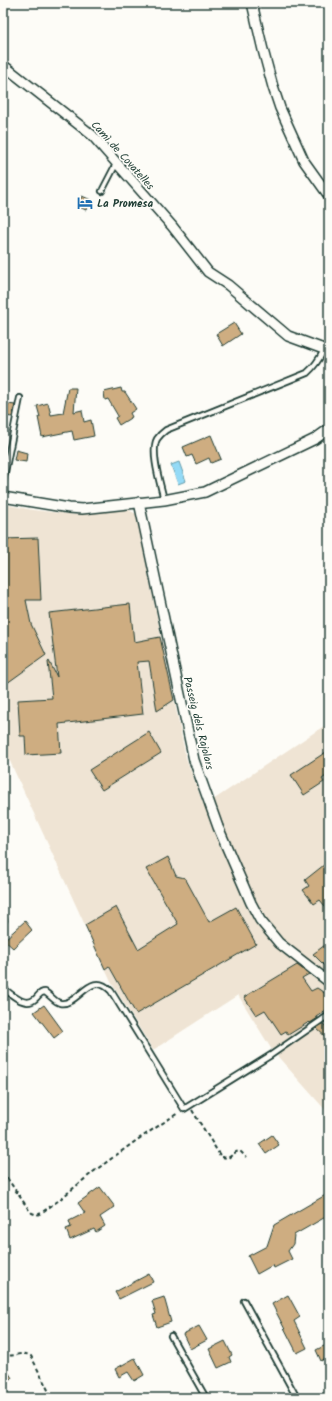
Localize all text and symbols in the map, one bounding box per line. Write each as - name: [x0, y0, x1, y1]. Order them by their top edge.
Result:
- street label: Camì de Covatelles: [86, 117, 159, 195]
- hotel icon: La Promesa: [76, 194, 94, 212]
- place label: La Promesa: [97, 195, 153, 213]
- street label: Passeig dels Rajolars: [178, 675, 218, 772]

